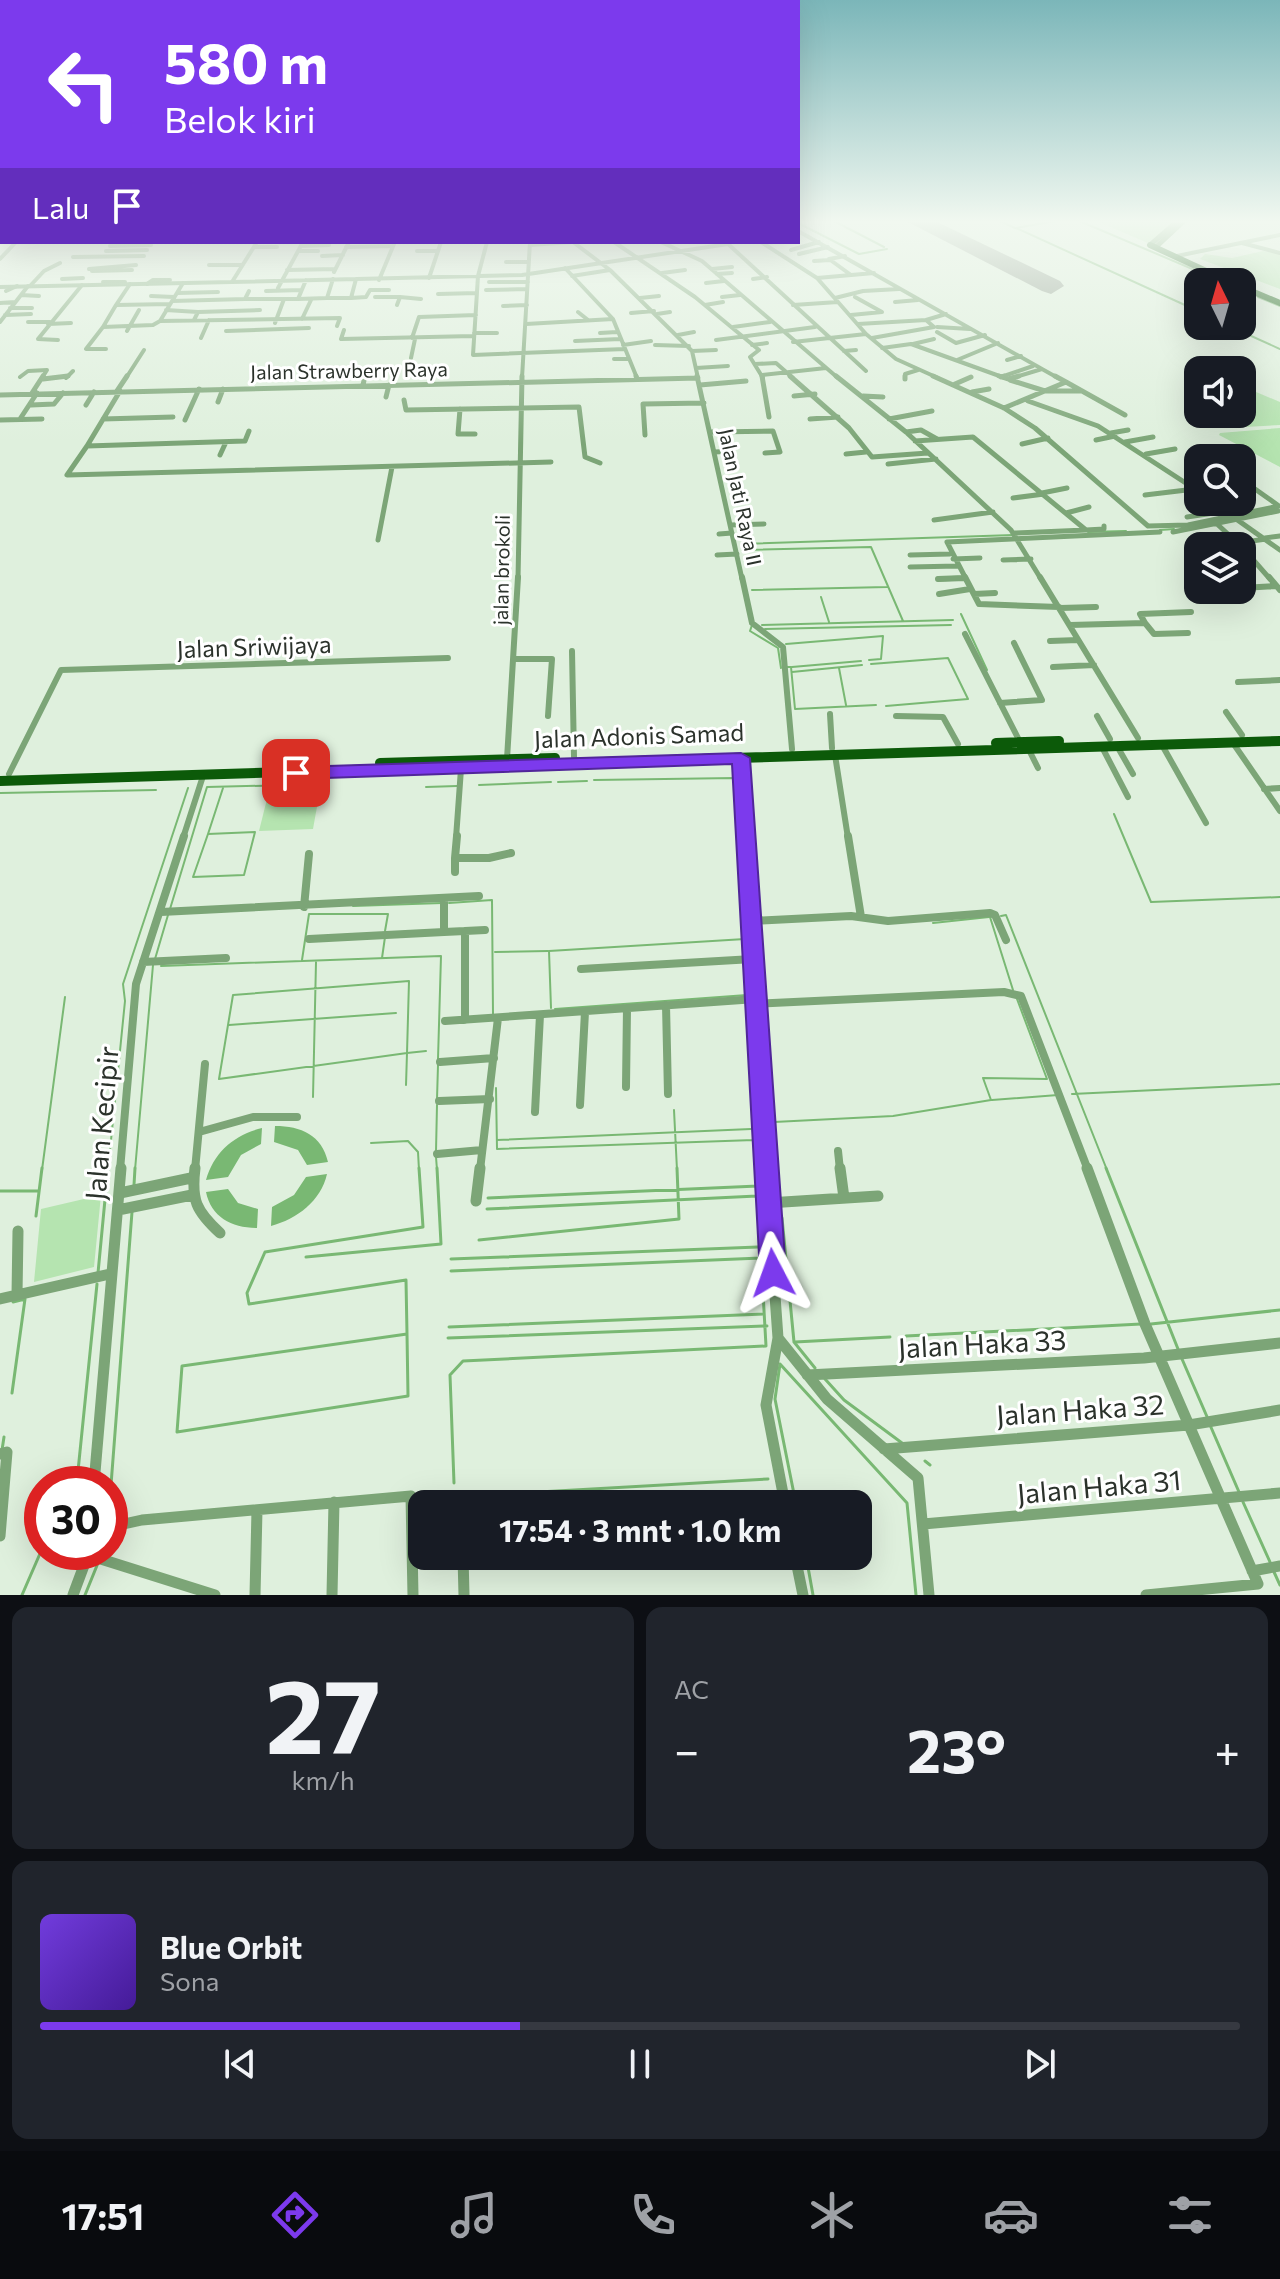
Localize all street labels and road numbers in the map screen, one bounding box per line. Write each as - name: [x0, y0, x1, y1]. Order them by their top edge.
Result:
- street label: Jalan Strawberry Raya: [250, 356, 448, 384]
- street label: Jalan Jati Raya II: [715, 426, 767, 568]
- street label: jalan brokoli: [488, 515, 514, 625]
- street label: Jalan Sriwijaya: [176, 629, 332, 663]
- street label: Jalan Adonis Samad: [533, 717, 745, 753]
- street label: Jalan Kecipir: [77, 1045, 125, 1201]
- street label: Jalan Haka 33: [897, 1322, 1067, 1364]
- street label: Jalan Haka 32: [995, 1386, 1165, 1432]
- street label: Jalan Haka 31: [1015, 1462, 1183, 1510]

